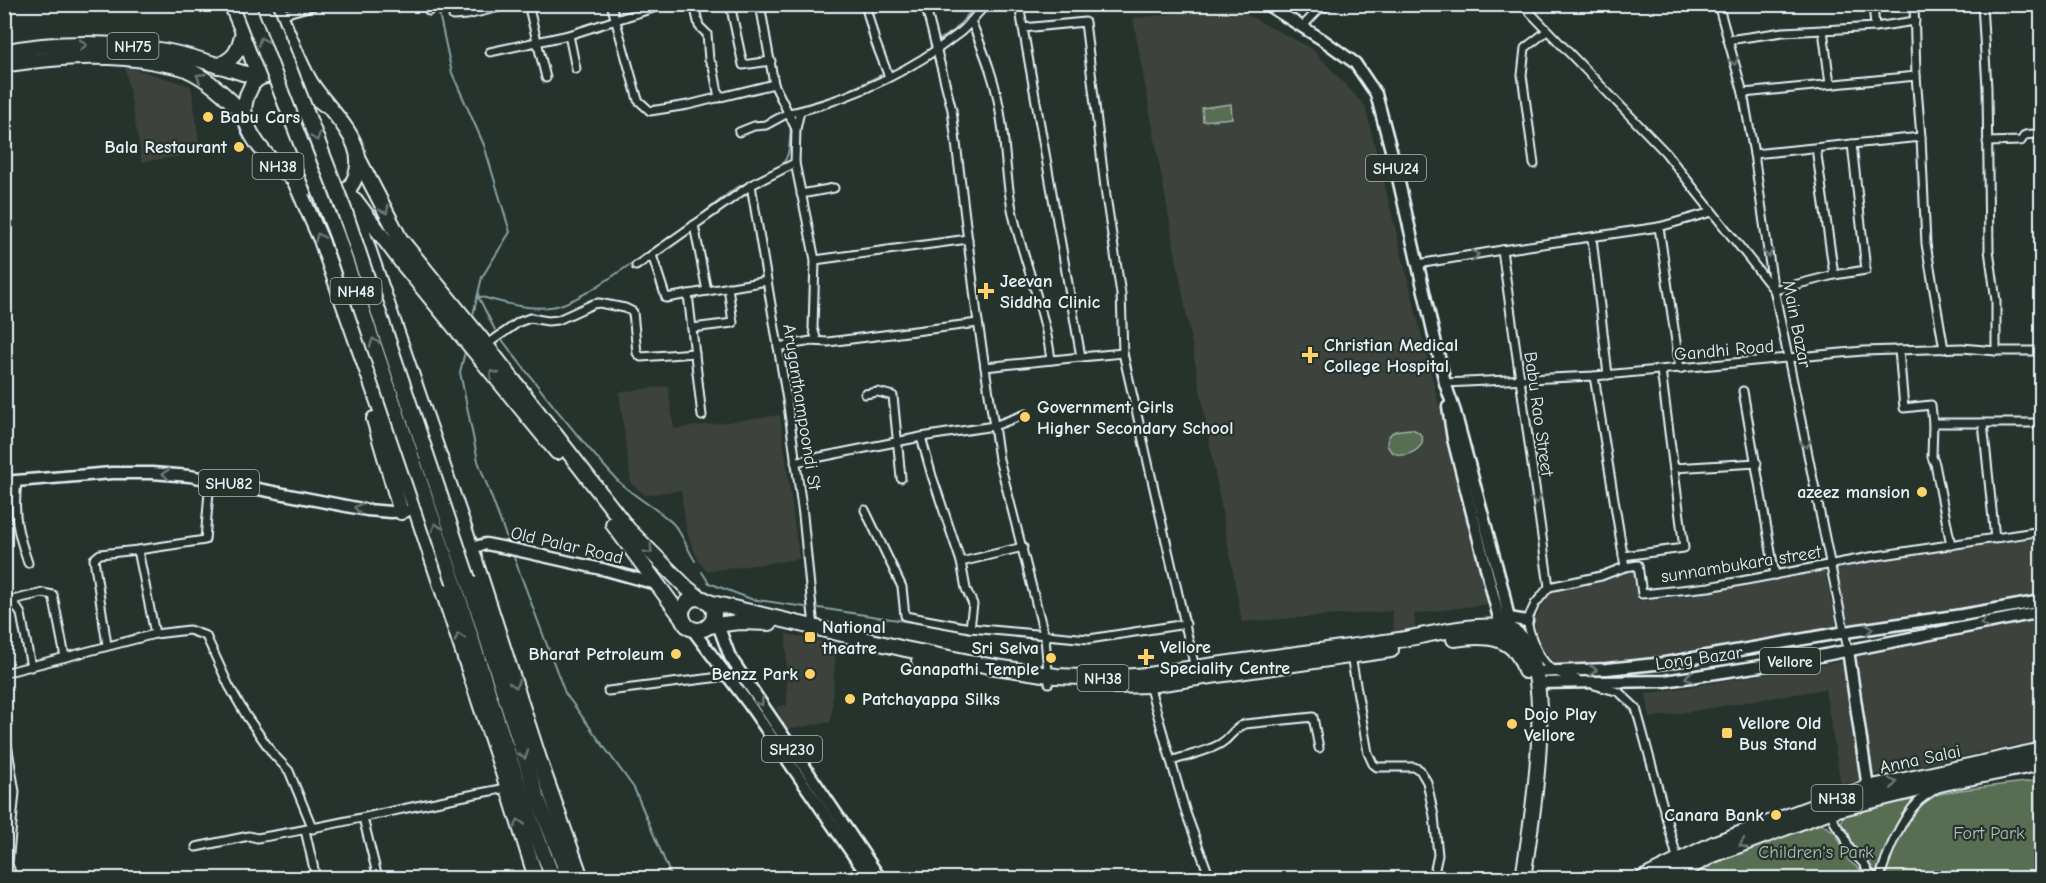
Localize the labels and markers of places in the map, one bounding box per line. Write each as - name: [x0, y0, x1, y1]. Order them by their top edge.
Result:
- place label: Babu Cars: [220, 107, 301, 128]
- marker: Babu Cars: [201, 110, 215, 124]
- place label: Bala Restaurant: [105, 137, 228, 158]
- marker: Bala Restaurant: [232, 140, 246, 154]
- place label: Jeevan Siddha Clinic: [1000, 271, 1101, 313]
- marker: Jeevan Siddha Clinic: [977, 282, 995, 300]
- place label: Christian Medical College Hospital: [1324, 335, 1458, 377]
- marker: Christian Medical College Hospital: [1301, 346, 1319, 364]
- place label: Government Girls Higher Secondary School: [1037, 397, 1233, 439]
- marker: Government Girls Higher Secondary School: [1018, 410, 1032, 424]
- place label: azeez mansion: [1797, 482, 1910, 503]
- marker: azeez mansion: [1915, 485, 1929, 499]
- place label: National theatre: [821, 617, 886, 659]
- marker: National theatre: [803, 630, 817, 644]
- place label: Vellore Speciality Centre: [1160, 637, 1290, 679]
- place label: Sri Selva Ganapathi Temple: [900, 638, 1039, 680]
- place label: Bharat Petroleum: [528, 644, 664, 665]
- marker: Bharat Petroleum: [669, 647, 683, 661]
- marker: Vellore Speciality Centre: [1137, 648, 1155, 666]
- marker: Sri Selva Ganapathi Temple: [1044, 651, 1058, 665]
- place label: Benzz Park: [711, 664, 798, 685]
- marker: Benzz Park: [803, 667, 817, 681]
- place label: Patchayappa Silks: [862, 689, 1000, 710]
- marker: Patchayappa Silks: [843, 692, 857, 706]
- place label: Dojo Play Vellore: [1524, 704, 1597, 746]
- place label: Vellore Old Bus Stand: [1739, 713, 1821, 755]
- marker: Dojo Play Vellore: [1505, 717, 1519, 731]
- marker: Vellore Old Bus Stand: [1720, 726, 1734, 740]
- place label: Canara Bank: [1664, 805, 1764, 826]
- marker: Canara Bank: [1769, 808, 1783, 822]

